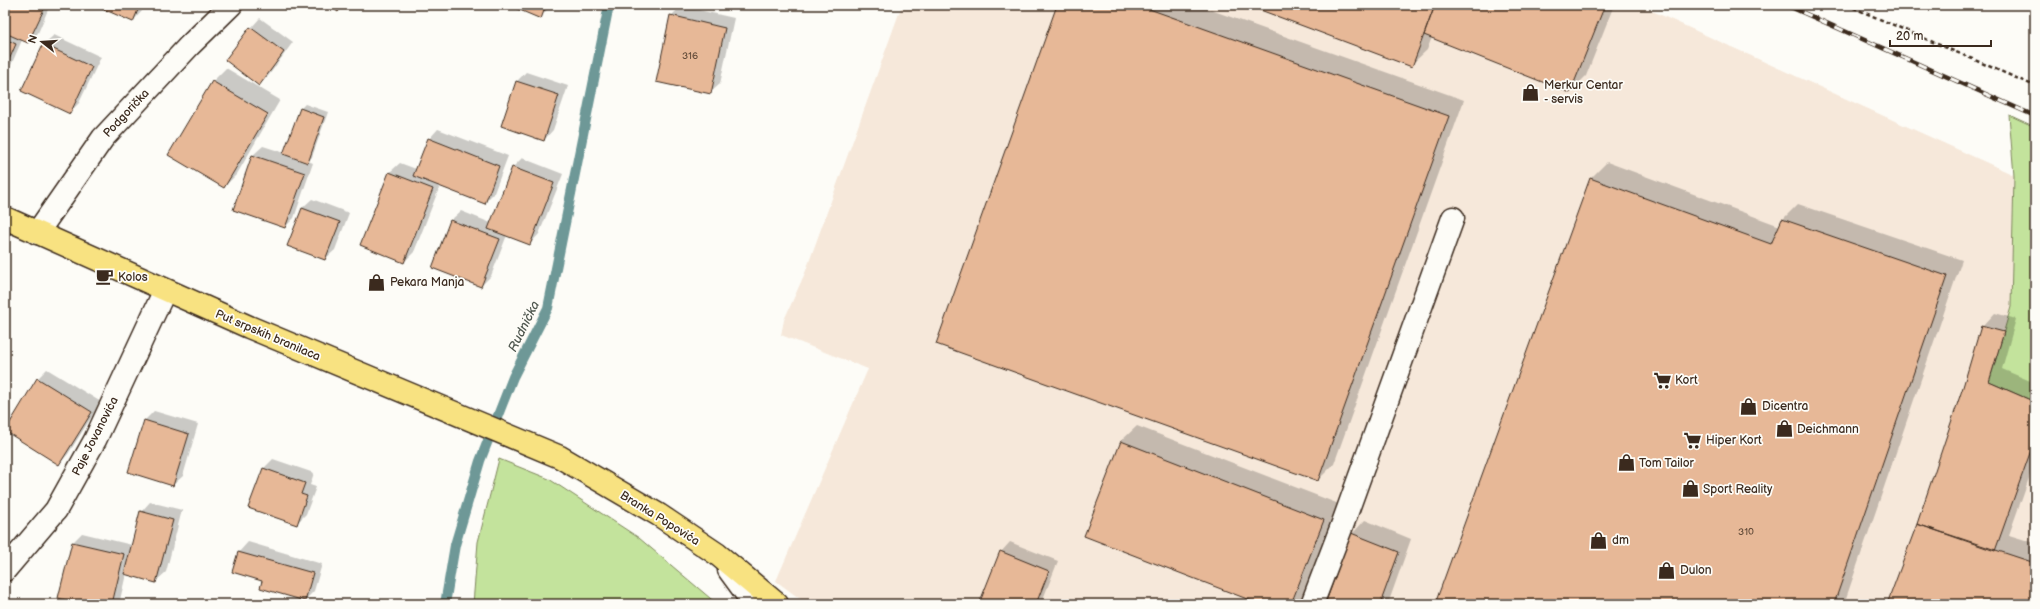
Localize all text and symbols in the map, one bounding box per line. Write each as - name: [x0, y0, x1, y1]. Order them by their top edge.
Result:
- north arrow: [22, 22, 62, 62]
- scale bar: [1890, 22, 1991, 48]
- text: 20 m: [1896, 29, 1923, 44]
- text: N: [25, 33, 40, 45]
- house number: 316: [682, 50, 698, 62]
- place label: Merkur Centar - servis: [1544, 78, 1623, 107]
- shop icon: Merkur Centar - servis: [1521, 82, 1541, 102]
- street label: Podgorička: [100, 86, 153, 141]
- cafe icon: Kolos: [95, 267, 115, 287]
- place label: Kolos: [118, 270, 148, 285]
- shop icon: Pekara Manja: [367, 272, 387, 292]
- place label: Pekara Manja: [390, 275, 465, 290]
- water label: Rudnička: [505, 298, 543, 354]
- street label: Put srpskih branilaca: [213, 307, 323, 364]
- supermarket icon: Kort: [1652, 370, 1672, 390]
- place label: Kort: [1675, 373, 1698, 388]
- street label: Paje Jovanovića: [69, 394, 122, 478]
- shop icon: Dicentra: [1739, 396, 1759, 416]
- place label: Dicentra: [1762, 399, 1809, 414]
- shop icon: Deichmann: [1774, 419, 1794, 439]
- place label: Deichmann: [1797, 422, 1859, 437]
- supermarket icon: Hiper Kort: [1683, 430, 1703, 450]
- place label: Hiper Kort: [1706, 433, 1762, 448]
- shop icon: Tom Tailor: [1616, 453, 1636, 473]
- place label: Tom Tailor: [1639, 456, 1695, 471]
- shop icon: Sport Reality: [1680, 479, 1700, 499]
- place label: Sport Reality: [1703, 482, 1773, 497]
- street label: Branka Popovića: [617, 488, 702, 549]
- house number: 310: [1738, 526, 1754, 538]
- shop icon: dm: [1589, 530, 1609, 550]
- place label: dm: [1612, 533, 1629, 548]
- shop icon: Dulon: [1657, 560, 1677, 580]
- place label: Dulon: [1680, 563, 1712, 578]

